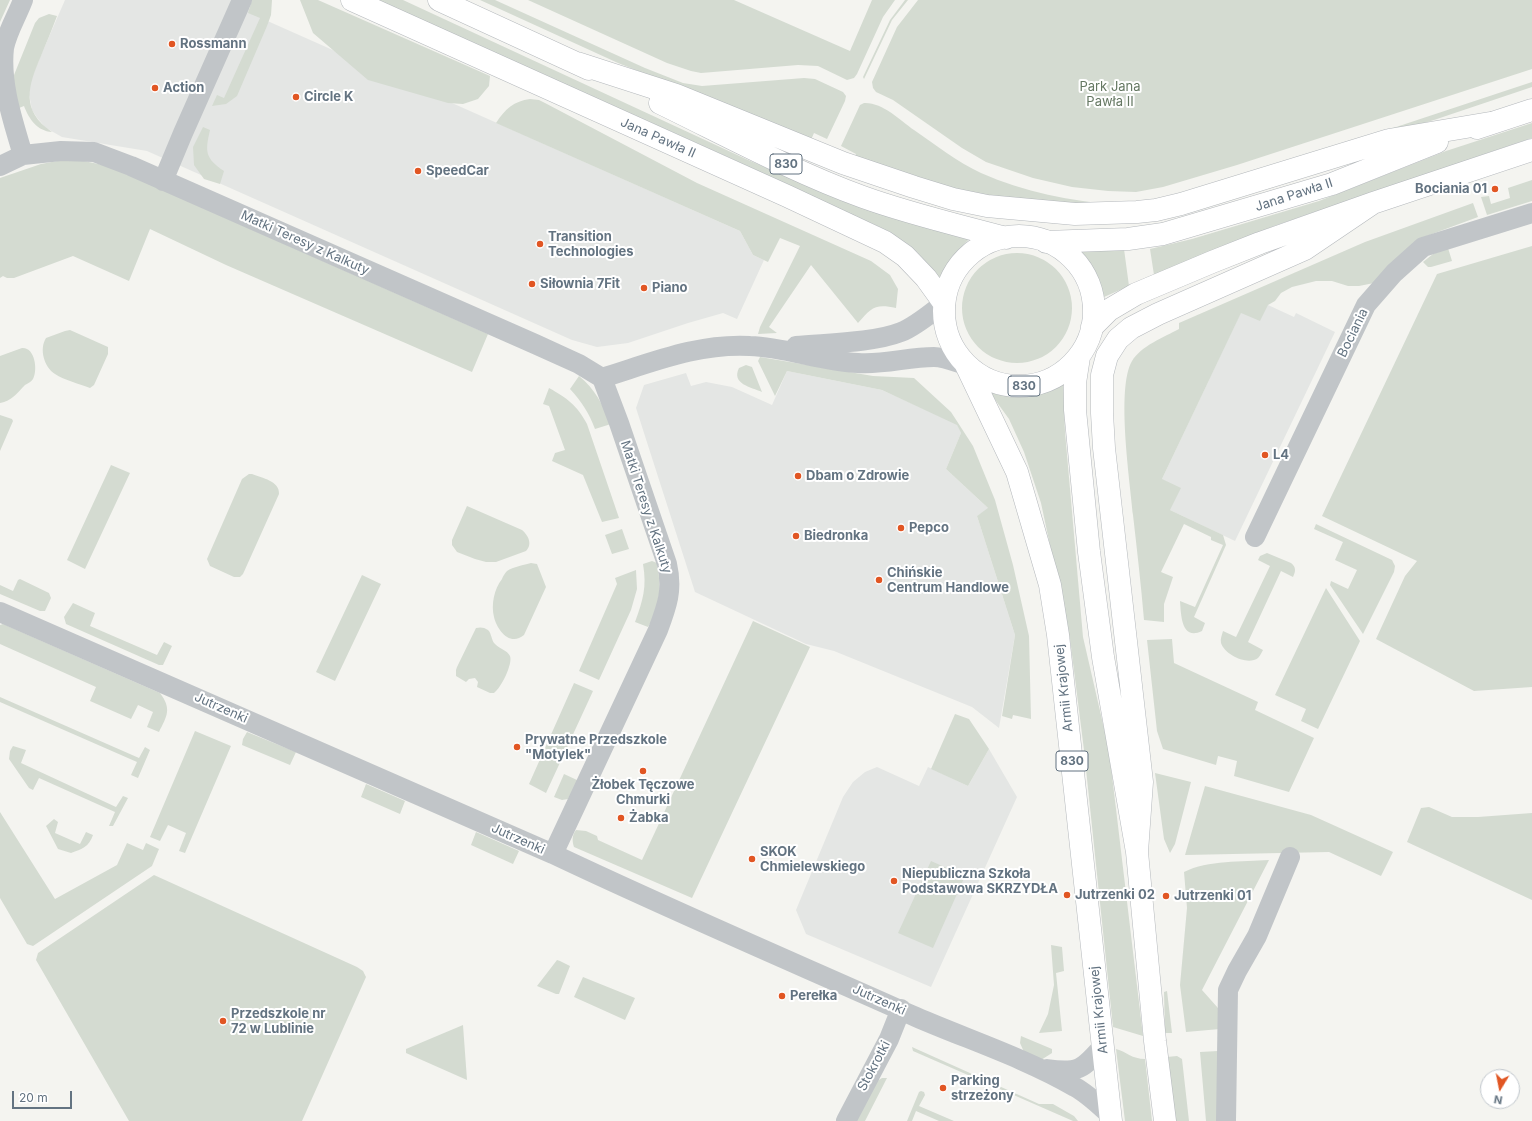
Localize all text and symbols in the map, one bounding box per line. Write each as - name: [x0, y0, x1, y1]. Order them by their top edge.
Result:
- place label: Rossmann: [180, 36, 247, 52]
- marker: Rossmann: [167, 39, 177, 49]
- park label: Park Jana Pawła II: [1079, 79, 1141, 110]
- place label: Action: [163, 80, 204, 96]
- marker: Action: [150, 83, 160, 93]
- place label: Circle K: [304, 89, 353, 105]
- marker: Circle K: [291, 92, 301, 102]
- street label: Jana Pawła II: [618, 114, 698, 162]
- road number: 830: [770, 154, 802, 174]
- place label: SpeedCar: [426, 163, 489, 179]
- marker: SpeedCar: [413, 166, 423, 176]
- street label: Jana Pawła II: [1253, 175, 1335, 215]
- place label: Bociania 01: [1415, 181, 1487, 197]
- marker: Bociania 01: [1490, 184, 1500, 194]
- street label: Matki Teresy z Kalkuty: [238, 208, 372, 278]
- place label: Transition Technologies: [548, 229, 633, 260]
- marker: Transition Technologies: [535, 239, 545, 249]
- place label: Siłownia 7Fit: [540, 276, 620, 292]
- marker: Siłownia 7Fit: [527, 279, 537, 289]
- place label: Piano: [652, 280, 688, 296]
- marker: Piano: [639, 283, 649, 293]
- street label: Bociania: [1335, 306, 1371, 360]
- road number: 830: [1008, 376, 1040, 396]
- street label: Matki Teresy z Kalkuty: [617, 439, 675, 575]
- place label: L4: [1273, 447, 1289, 463]
- marker: L4: [1260, 450, 1270, 460]
- place label: Dbam o Zdrowie: [806, 468, 909, 484]
- marker: Dbam o Zdrowie: [793, 471, 803, 481]
- place label: Pepco: [909, 520, 949, 536]
- marker: Pepco: [896, 523, 906, 533]
- place label: Biedronka: [804, 528, 868, 544]
- marker: Biedronka: [791, 531, 801, 541]
- place label: Chińskie Centrum Handlowe: [887, 565, 1009, 596]
- marker: Chińskie Centrum Handlowe: [874, 575, 884, 585]
- street label: Armii Krajowej: [1052, 643, 1076, 733]
- street label: Jutrzenki: [192, 689, 250, 727]
- place label: Prywatne Przedszkole "Motylek": [525, 732, 667, 763]
- marker: Prywatne Przedszkole "Motylek": [512, 742, 522, 752]
- road number: 830: [1056, 751, 1088, 771]
- marker: Żłobek Tęczowe Chmurki: [638, 766, 648, 776]
- place label: Żłobek Tęczowe Chmurki: [591, 777, 695, 808]
- place label: Żabka: [629, 810, 668, 826]
- marker: Żabka: [616, 813, 626, 823]
- street label: Jutrzenki: [489, 820, 547, 858]
- place label: SKOK Chmielewskiego: [760, 844, 865, 875]
- marker: SKOK Chmielewskiego: [747, 854, 757, 864]
- place label: Niepubliczna Szkoła Podstawowa SKRZYDŁA: [902, 866, 1058, 897]
- marker: Niepubliczna Szkoła Podstawowa SKRZYDŁA: [889, 876, 899, 886]
- place label: Jutrzenki 02: [1075, 887, 1155, 903]
- place label: Jutrzenki 01: [1174, 888, 1251, 904]
- marker: Jutrzenki 02: [1062, 890, 1072, 900]
- marker: Jutrzenki 01: [1161, 891, 1171, 901]
- street label: Armii Krajowej: [1087, 965, 1111, 1055]
- street label: Jutrzenki: [850, 981, 908, 1019]
- place label: Perełka: [790, 988, 837, 1004]
- marker: Perełka: [777, 991, 787, 1001]
- place label: Przedszkole nr 72 w Lublinie: [231, 1006, 326, 1037]
- marker: Przedszkole nr 72 w Lublinie: [218, 1016, 228, 1026]
- street label: Stokrotki: [854, 1038, 894, 1094]
- north arrow: [1480, 1069, 1520, 1109]
- place label: Parking strzeżony: [951, 1073, 1014, 1104]
- scale bar: [14, 1083, 74, 1109]
- marker: Parking strzeżony: [938, 1083, 948, 1093]
- text: 20 m: [19, 1090, 48, 1105]
- text: N: [1493, 1092, 1503, 1107]

